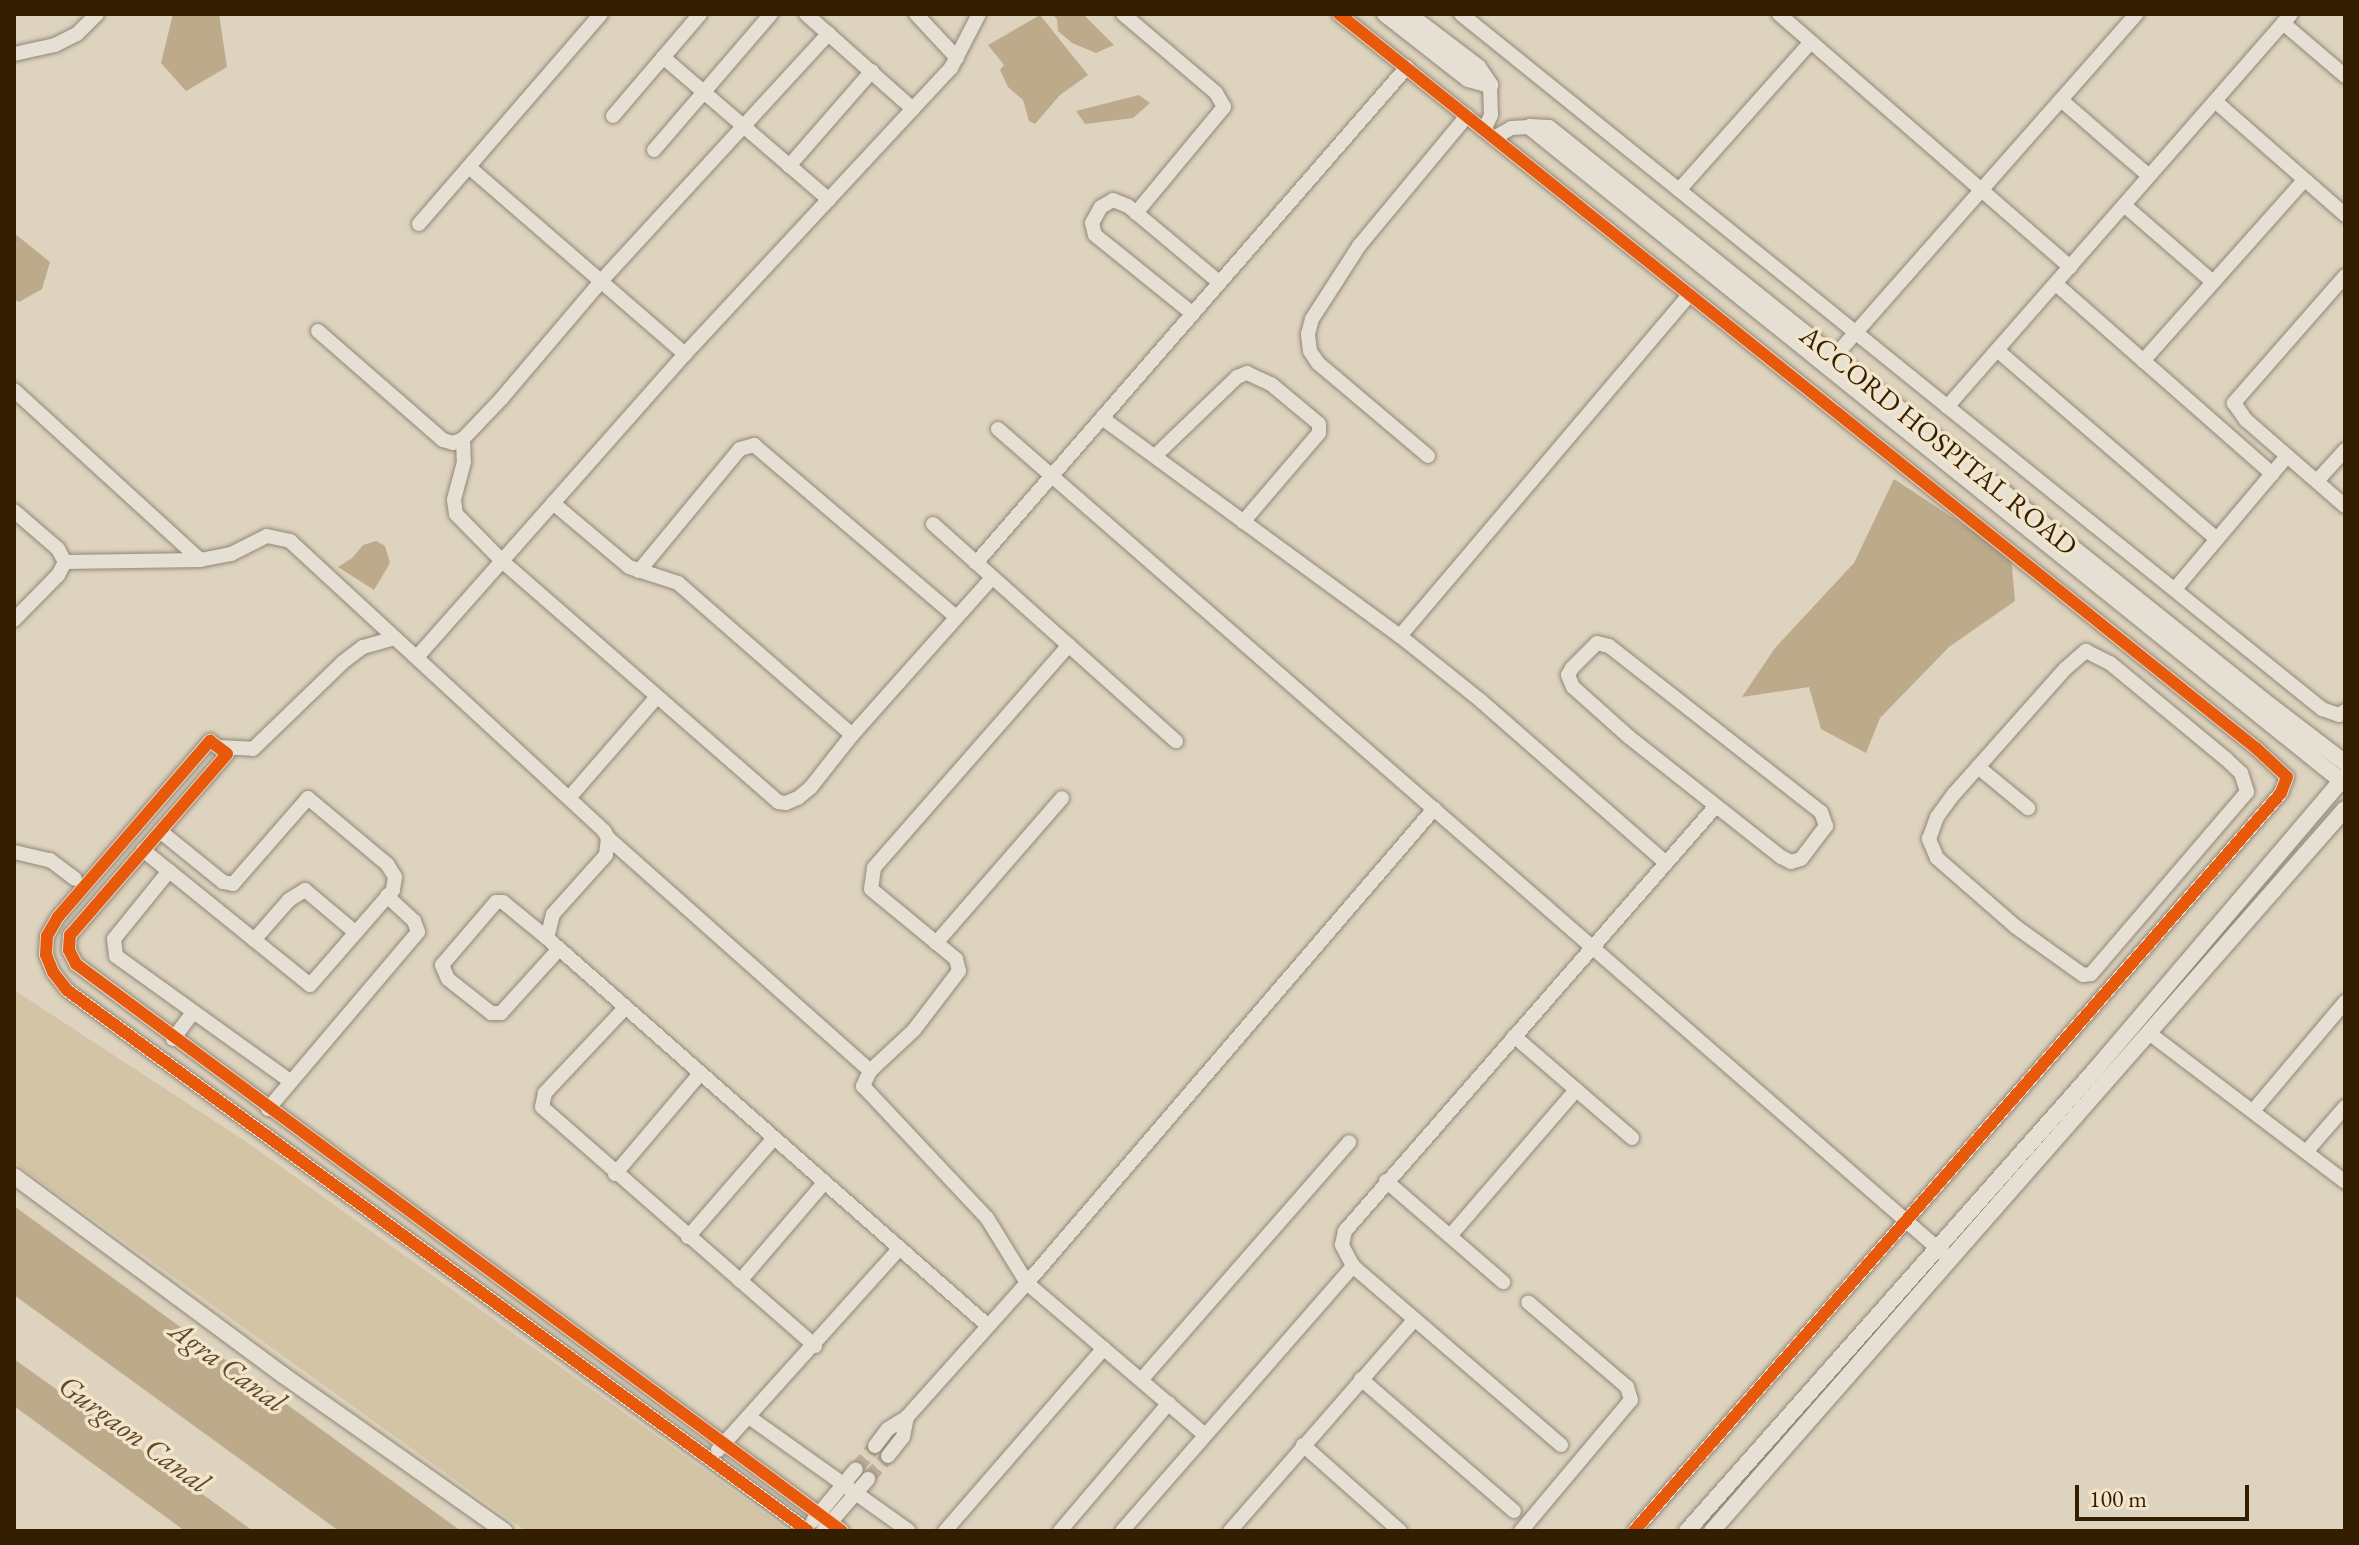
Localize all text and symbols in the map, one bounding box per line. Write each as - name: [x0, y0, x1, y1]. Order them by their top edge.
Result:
- street label: ACCORD HOSPITAL ROAD: [1794, 318, 2084, 562]
- water label: Agra Canal: [163, 1312, 293, 1420]
- water label: Gurgaon Canal: [51, 1367, 217, 1501]
- scale bar: [2079, 1469, 2253, 1519]
- text: 100 m: [2089, 1483, 2147, 1514]

